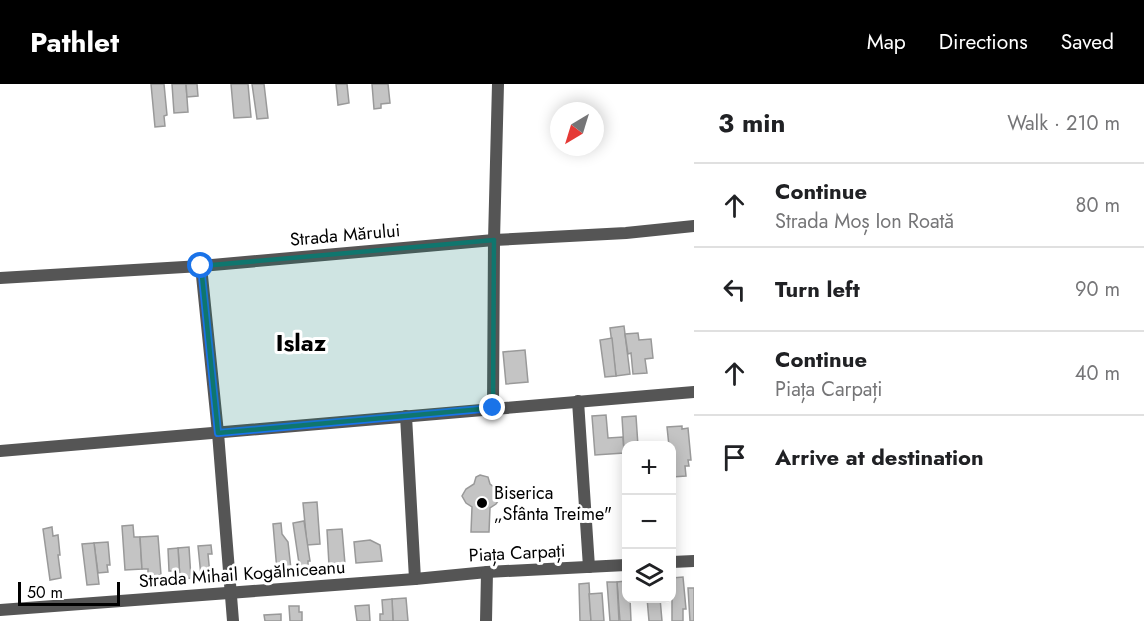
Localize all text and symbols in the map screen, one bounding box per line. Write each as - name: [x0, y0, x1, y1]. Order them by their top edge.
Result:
- text: Pathlet: [30, 22, 119, 63]
- text: Map: [867, 27, 906, 57]
- text: Directions: [939, 27, 1028, 57]
- text: Saved: [1061, 27, 1114, 57]
- north arrow: [550, 102, 604, 156]
- text: 3 min: [718, 104, 785, 142]
- text: Walk · 210 m: [1007, 109, 1120, 138]
- text: Continue: [775, 175, 867, 207]
- icon: ahead: [718, 189, 751, 222]
- text: 80 m: [1075, 191, 1120, 220]
- text: Strada Moș Ion Roată: [775, 207, 954, 236]
- street label: Strada Mărului: [289, 217, 401, 253]
- route start: [187, 252, 213, 278]
- icon: left: [718, 273, 751, 306]
- text: Turn left: [775, 273, 860, 305]
- text: 90 m: [1075, 275, 1120, 304]
- district label: Islaz: [276, 325, 327, 360]
- text: Continue: [775, 343, 867, 375]
- icon: ahead: [718, 357, 751, 390]
- text: 40 m: [1075, 359, 1120, 388]
- text: Piața Carpați: [775, 375, 882, 404]
- route end: [479, 394, 505, 420]
- map controls: [622, 441, 676, 603]
- button: +: [622, 441, 676, 495]
- icon: arrive: [718, 441, 751, 474]
- text: Arrive at destination: [775, 441, 984, 473]
- place label: Biserica „Sfânta Treime": [494, 480, 612, 527]
- button: −: [622, 495, 676, 549]
- marker: Biserica „Sfânta Treime": [475, 496, 489, 510]
- street label: Piața Carpați: [468, 537, 566, 569]
- button: layers: [622, 549, 676, 603]
- street label: Strada Mihail Kogălniceanu: [138, 554, 346, 594]
- scale bar: [18, 579, 120, 606]
- text: 50 m: [27, 581, 63, 604]

